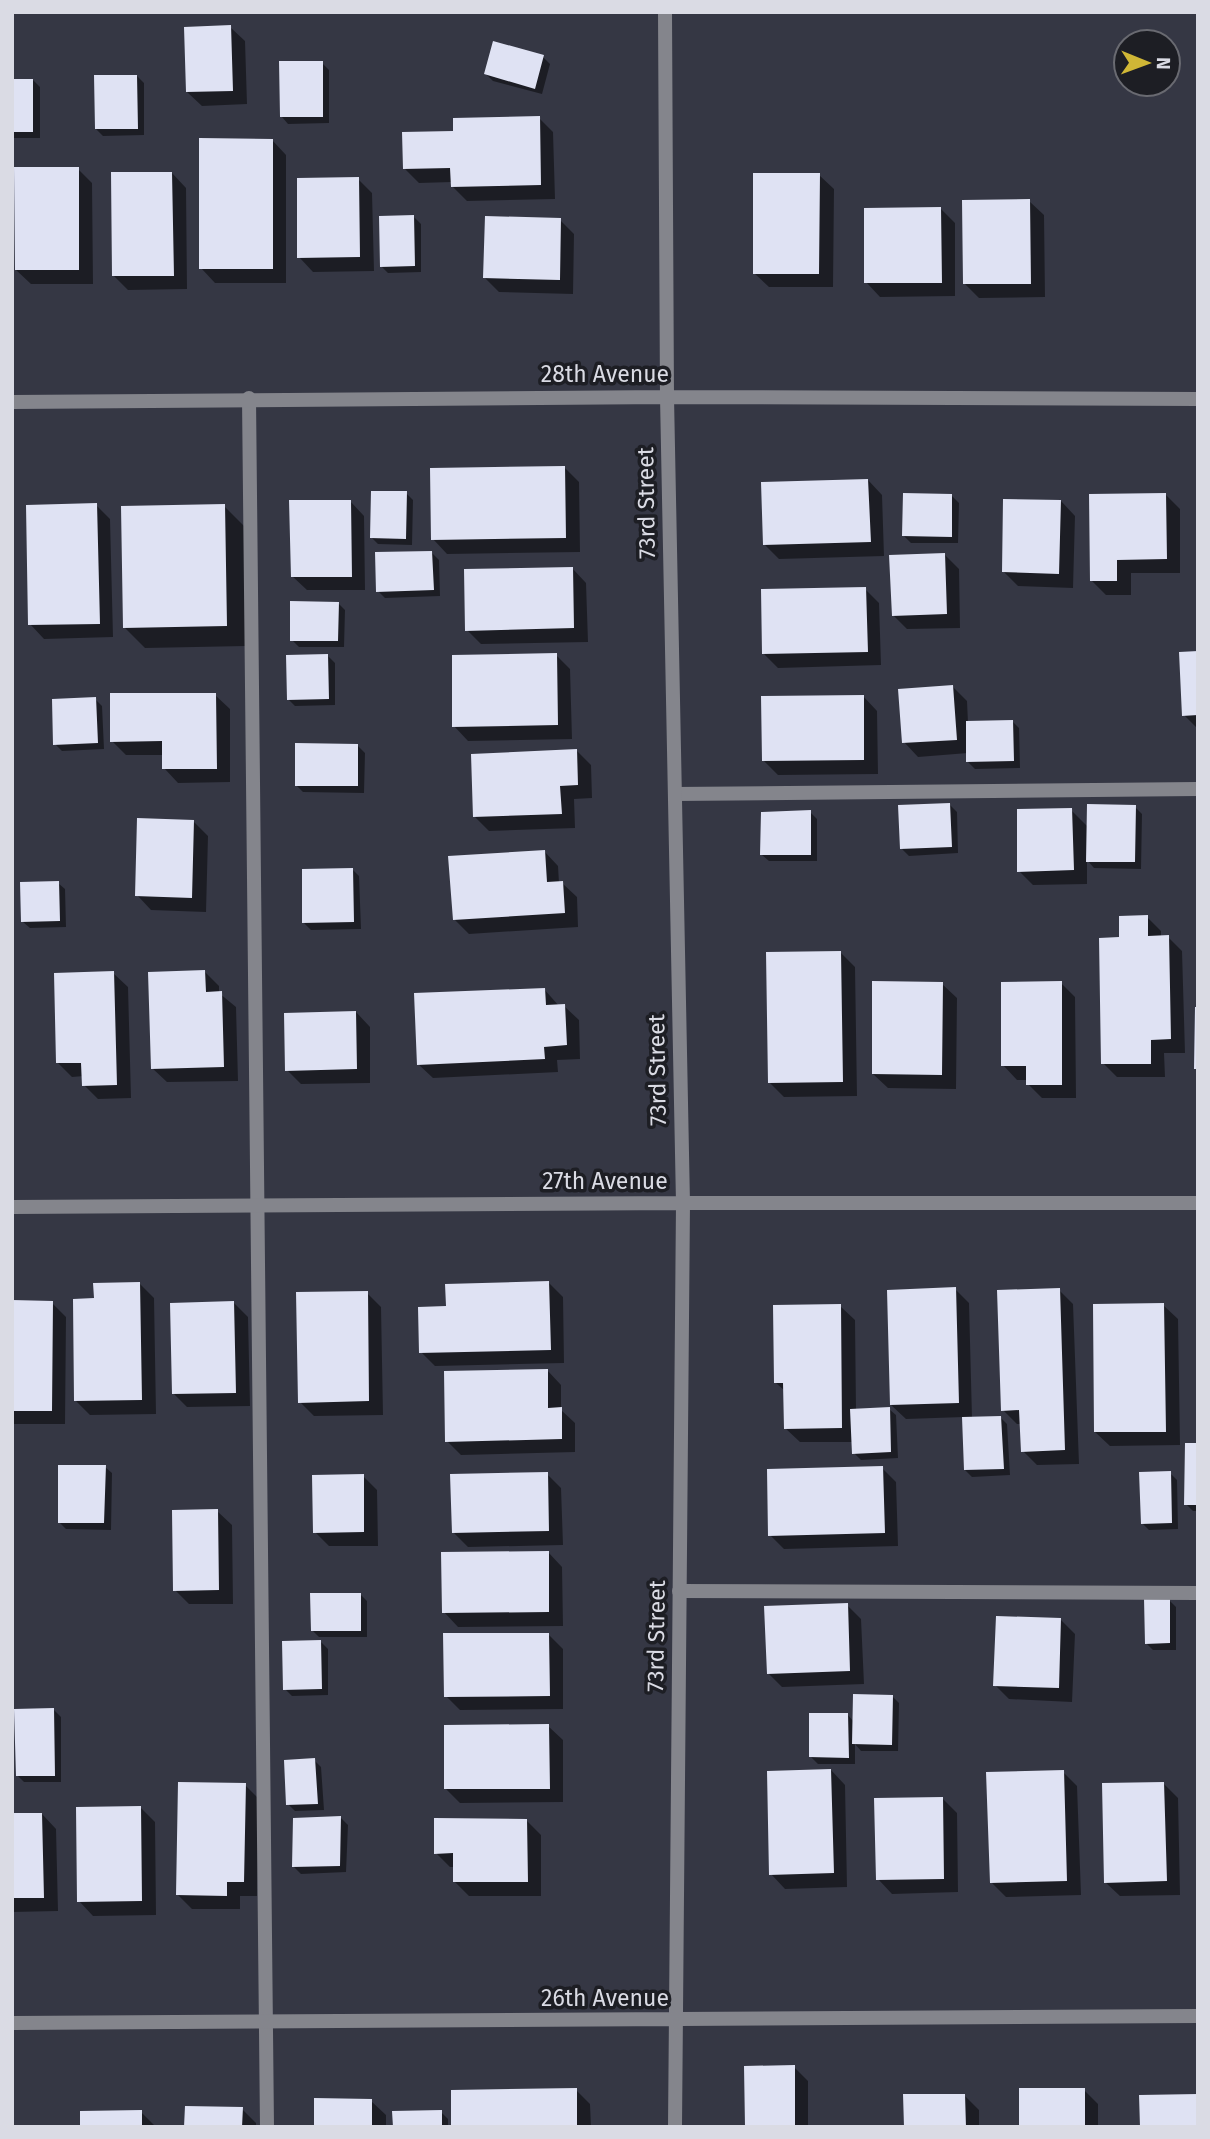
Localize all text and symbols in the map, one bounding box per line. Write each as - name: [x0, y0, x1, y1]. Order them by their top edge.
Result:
- north arrow: [1112, 28, 1182, 98]
- text: N: [1152, 57, 1175, 70]
- street label: 28th Avenue: [541, 360, 669, 388]
- street label: 73rd Street: [631, 446, 661, 559]
- street label: 73rd Street: [642, 1013, 672, 1126]
- street label: 27th Avenue: [542, 1167, 668, 1195]
- street label: 73rd Street: [641, 1579, 671, 1692]
- street label: 26th Avenue: [541, 1984, 669, 2012]

